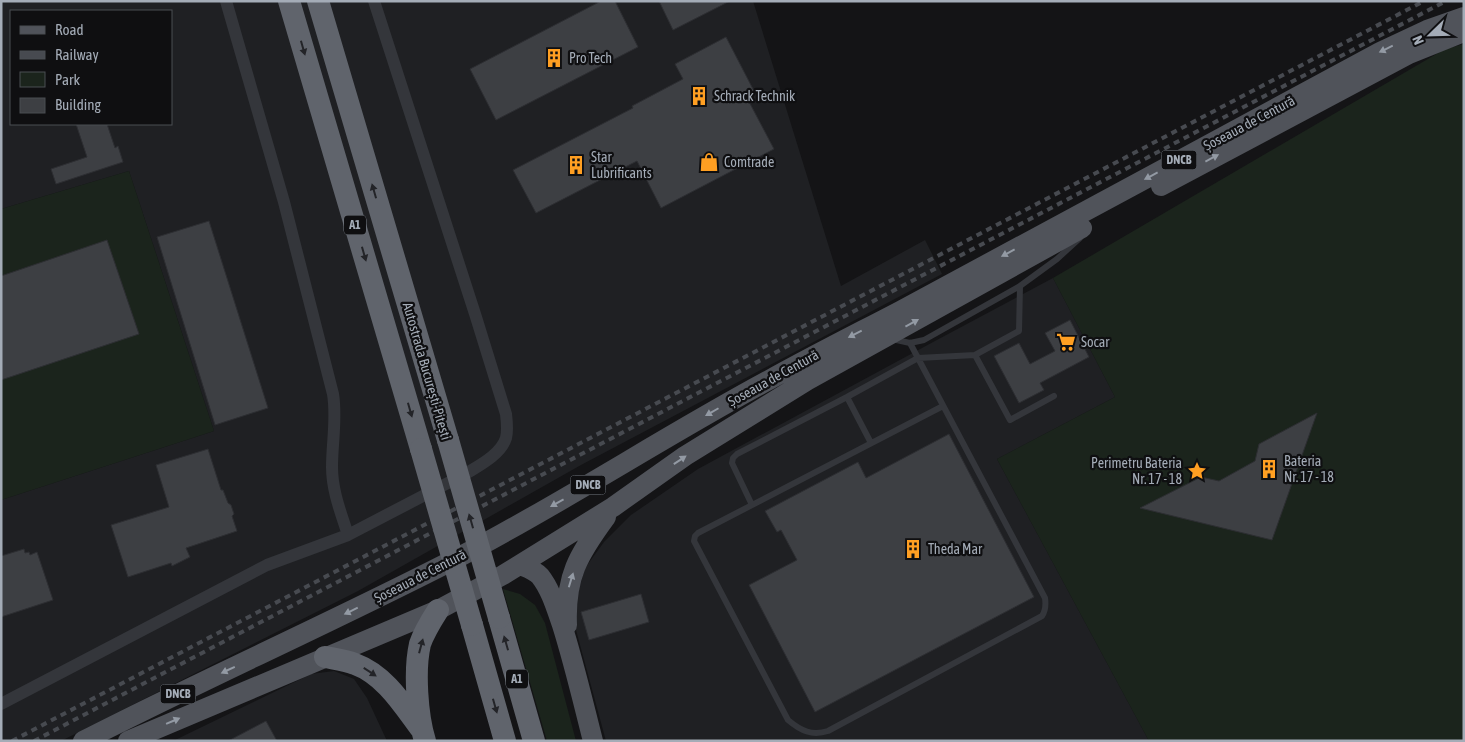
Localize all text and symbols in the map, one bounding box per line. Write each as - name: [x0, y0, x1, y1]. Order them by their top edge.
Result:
- legend: [10, 10, 172, 125]
- north arrow: [1405, 10, 1455, 60]
- text: Road: [55, 21, 84, 38]
- text: N: [1409, 33, 1427, 47]
- one-way arrow: [299, 40, 307, 56]
- one-way arrow: [1379, 45, 1393, 53]
- text: Railway: [55, 46, 99, 63]
- building icon: Pro Tech: [543, 47, 565, 69]
- place label: Pro Tech: [569, 50, 612, 66]
- text: Park: [55, 71, 80, 88]
- building icon: Schrack Technik: [688, 85, 710, 107]
- place label: Schrack Technik: [714, 88, 795, 104]
- street label: Șoseaua de Centură: [1201, 92, 1297, 154]
- text: Building: [55, 96, 101, 113]
- place label: Star Lubrificants: [591, 149, 652, 181]
- road number: DNCB: [1162, 150, 1196, 170]
- shop icon: Comtrade: [698, 151, 720, 173]
- building icon: Star Lubrificants: [565, 154, 587, 176]
- place label: Comtrade: [724, 154, 774, 170]
- one-way arrow: [1206, 154, 1219, 163]
- one-way arrow: [1144, 171, 1158, 180]
- one-way arrow: [370, 184, 378, 199]
- road number: A1: [344, 216, 366, 234]
- one-way arrow: [360, 247, 368, 262]
- one-way arrow: [1001, 249, 1015, 257]
- street label: Autostrada București-Pitești: [400, 300, 454, 442]
- one-way arrow: [905, 318, 919, 327]
- one-way arrow: [848, 330, 862, 338]
- supermarket icon: Socar: [1055, 331, 1077, 353]
- place label: Socar: [1081, 334, 1110, 350]
- street label: Șoseaua de Centură: [725, 347, 821, 409]
- one-way arrow: [406, 403, 414, 418]
- one-way arrow: [705, 407, 719, 416]
- place label: Bateria Nr. 17 - 18: [1284, 453, 1334, 485]
- one-way arrow: [673, 455, 686, 465]
- place label: Perimetru Bateria Nr. 17 - 18: [1091, 455, 1182, 487]
- building icon: Bateria Nr. 17 - 18: [1258, 458, 1280, 480]
- place icon: Perimetru Bateria Nr. 17 - 18: [1186, 460, 1208, 482]
- road number: DNCB: [570, 476, 606, 494]
- one-way arrow: [550, 499, 564, 507]
- one-way arrow: [467, 513, 475, 528]
- building icon: Theda Mar: [902, 538, 924, 560]
- place label: Theda Mar: [928, 541, 983, 557]
- street label: Șoseaua de Centură: [371, 546, 469, 606]
- one-way arrow: [567, 572, 575, 587]
- one-way arrow: [344, 607, 358, 615]
- one-way arrow: [502, 636, 510, 651]
- one-way arrow: [417, 638, 425, 653]
- one-way arrow: [221, 666, 236, 674]
- one-way arrow: [364, 667, 377, 677]
- road number: A1: [506, 670, 528, 689]
- road number: DNCB: [160, 684, 196, 704]
- one-way arrow: [491, 698, 499, 713]
- one-way arrow: [166, 717, 180, 725]

